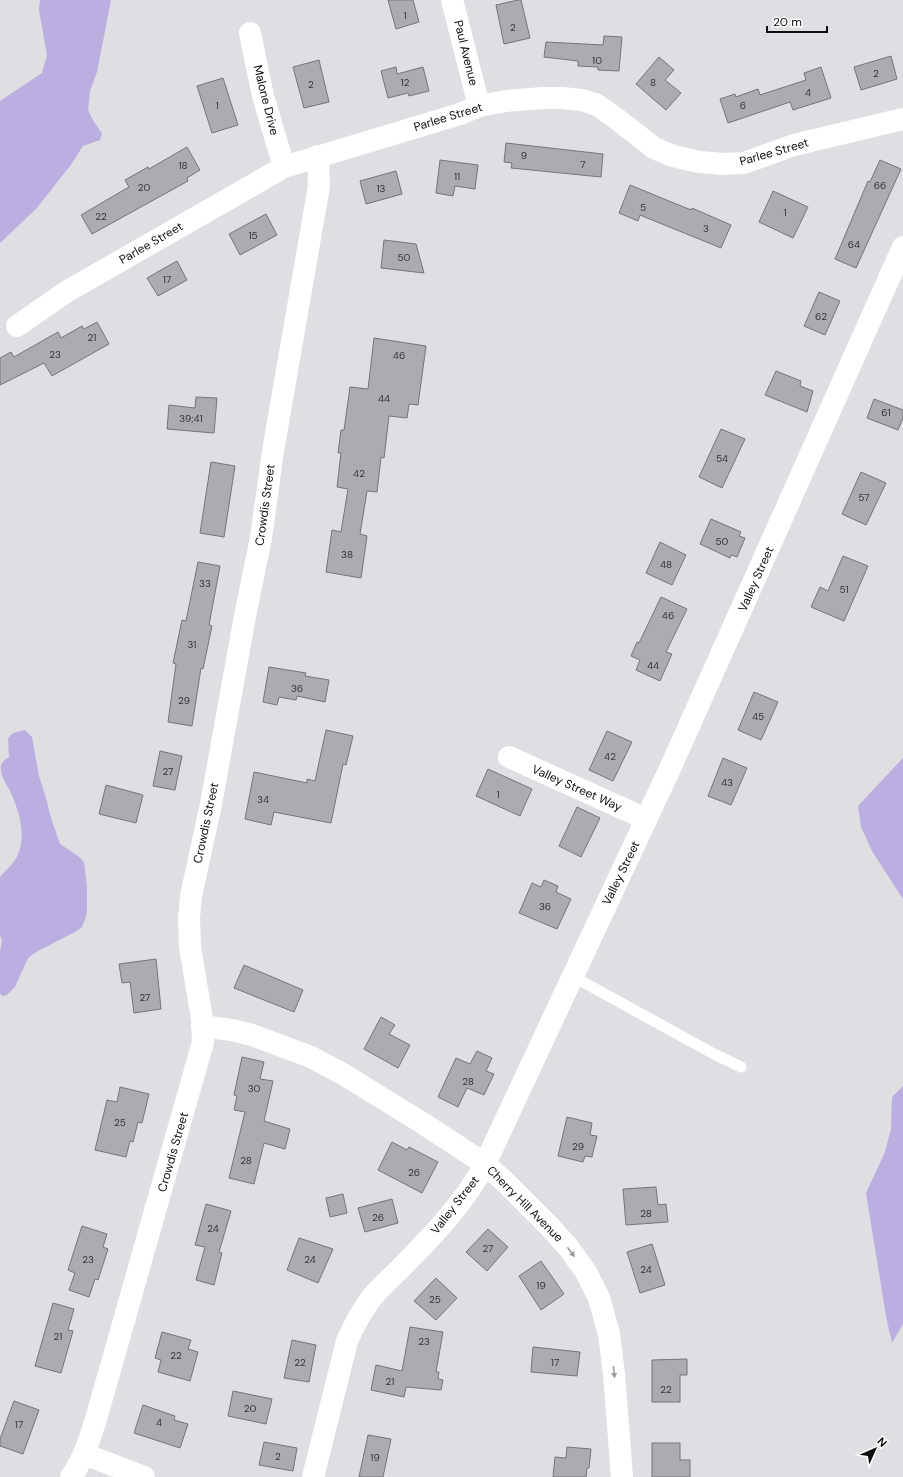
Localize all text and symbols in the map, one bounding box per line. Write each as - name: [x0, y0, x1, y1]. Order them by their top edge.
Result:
- scale bar: [767, 8, 827, 34]
- house number: 1: [403, 9, 407, 22]
- text: 20 m: [773, 14, 802, 30]
- street label: Paul Avenue: [450, 19, 482, 87]
- house number: 2: [510, 21, 516, 34]
- house number: 10: [592, 54, 602, 67]
- street label: Malone Drive: [250, 63, 282, 137]
- house number: 2: [873, 67, 879, 80]
- house number: 12: [401, 76, 410, 89]
- house number: 8: [650, 76, 656, 89]
- house number: 2: [308, 78, 314, 91]
- house number: 4: [805, 86, 811, 99]
- house number: 1: [215, 99, 219, 112]
- street label: Parlee Street: [412, 99, 485, 135]
- house number: 6: [740, 99, 746, 112]
- street label: Parlee Street: [738, 134, 811, 169]
- house number: 9: [521, 149, 527, 162]
- house number: 7: [580, 158, 586, 171]
- house number: 18: [178, 159, 188, 172]
- house number: 11: [454, 170, 460, 183]
- house number: 66: [874, 179, 886, 192]
- house number: 20: [138, 181, 150, 194]
- house number: 13: [376, 182, 386, 195]
- house number: 5: [640, 201, 646, 214]
- house number: 1: [783, 206, 787, 219]
- house number: 22: [95, 210, 107, 223]
- street label: Parlee Street: [116, 218, 186, 268]
- house number: 3: [703, 222, 709, 235]
- house number: 15: [248, 229, 258, 242]
- house number: 64: [848, 238, 860, 251]
- house number: 50: [398, 251, 411, 264]
- house number: 17: [163, 273, 171, 286]
- house number: 62: [815, 310, 827, 323]
- house number: 21: [88, 331, 96, 344]
- house number: 23: [49, 348, 61, 361]
- house number: 46: [393, 349, 405, 362]
- house number: 44: [378, 392, 390, 405]
- house number: 61: [881, 406, 891, 419]
- house number: 39;41: [179, 412, 203, 425]
- house number: 54: [716, 452, 728, 465]
- street label: Crowdis Street: [251, 463, 279, 547]
- house number: 42: [353, 467, 365, 480]
- house number: 57: [858, 491, 870, 504]
- house number: 50: [716, 535, 729, 548]
- street label: Valley Street: [735, 544, 778, 614]
- house number: 38: [341, 548, 353, 561]
- house number: 48: [660, 558, 672, 571]
- house number: 33: [199, 577, 211, 590]
- house number: 51: [839, 583, 849, 596]
- house number: 46: [662, 609, 674, 622]
- house number: 31: [188, 638, 196, 651]
- house number: 44: [647, 659, 659, 672]
- house number: 36: [291, 682, 303, 695]
- house number: 29: [178, 694, 190, 707]
- house number: 45: [752, 710, 764, 723]
- house number: 42: [604, 750, 616, 763]
- street label: Valley Street Way: [529, 761, 625, 815]
- house number: 27: [163, 765, 173, 778]
- house number: 43: [721, 776, 733, 789]
- street label: Crowdis Street: [190, 781, 222, 865]
- house number: 1: [496, 788, 500, 801]
- house number: 34: [257, 793, 269, 806]
- street label: Valley Street: [599, 838, 644, 908]
- house number: 36: [539, 900, 551, 913]
- house number: 27: [140, 991, 150, 1004]
- house number: 28: [462, 1075, 474, 1088]
- house number: 30: [248, 1082, 261, 1095]
- street label: Crowdis Street: [154, 1110, 192, 1194]
- house number: 25: [114, 1116, 126, 1129]
- house number: 29: [572, 1140, 584, 1153]
- house number: 28: [240, 1154, 252, 1167]
- street label: Cherry Hill Avenue: [483, 1162, 567, 1246]
- house number: 26: [408, 1166, 420, 1179]
- street label: Valley Street: [427, 1172, 483, 1237]
- house number: 28: [640, 1207, 652, 1220]
- house number: 26: [372, 1211, 384, 1224]
- house number: 24: [207, 1222, 219, 1235]
- house number: 27: [483, 1242, 493, 1255]
- one-way arrow: [567, 1246, 576, 1257]
- house number: 23: [82, 1253, 94, 1266]
- house number: 24: [304, 1253, 316, 1266]
- house number: 24: [640, 1263, 652, 1276]
- house number: 19: [536, 1279, 546, 1292]
- house number: 25: [429, 1293, 441, 1306]
- house number: 21: [54, 1330, 62, 1343]
- house number: 23: [418, 1335, 430, 1348]
- house number: 22: [170, 1349, 182, 1362]
- house number: 22: [294, 1356, 306, 1369]
- house number: 17: [551, 1356, 559, 1369]
- one-way arrow: [611, 1366, 617, 1378]
- house number: 21: [386, 1375, 394, 1388]
- house number: 22: [660, 1383, 672, 1396]
- house number: 20: [244, 1402, 256, 1415]
- house number: 4: [156, 1416, 162, 1429]
- house number: 17: [15, 1418, 23, 1431]
- north arrow: [855, 1429, 895, 1469]
- text: N: [874, 1434, 890, 1450]
- house number: 2: [275, 1450, 281, 1463]
- house number: 19: [370, 1451, 380, 1464]

